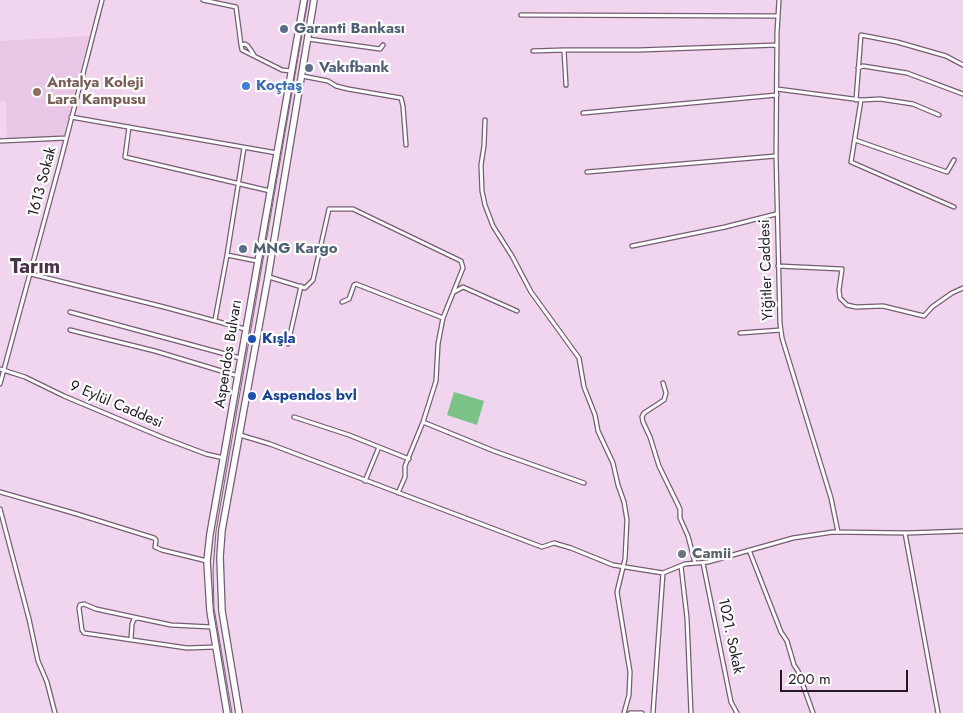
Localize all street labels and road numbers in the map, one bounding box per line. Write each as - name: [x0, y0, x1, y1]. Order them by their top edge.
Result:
- street label: 1613 Sokak: [25, 145, 61, 219]
- street label: Yiğitler Caddesi: [756, 219, 778, 321]
- street label: Aspendos Bulvarı: [212, 298, 246, 410]
- street label: 9 Eylül Caddesi: [67, 377, 165, 433]
- street label: 1021. Sokak: [713, 597, 747, 675]

